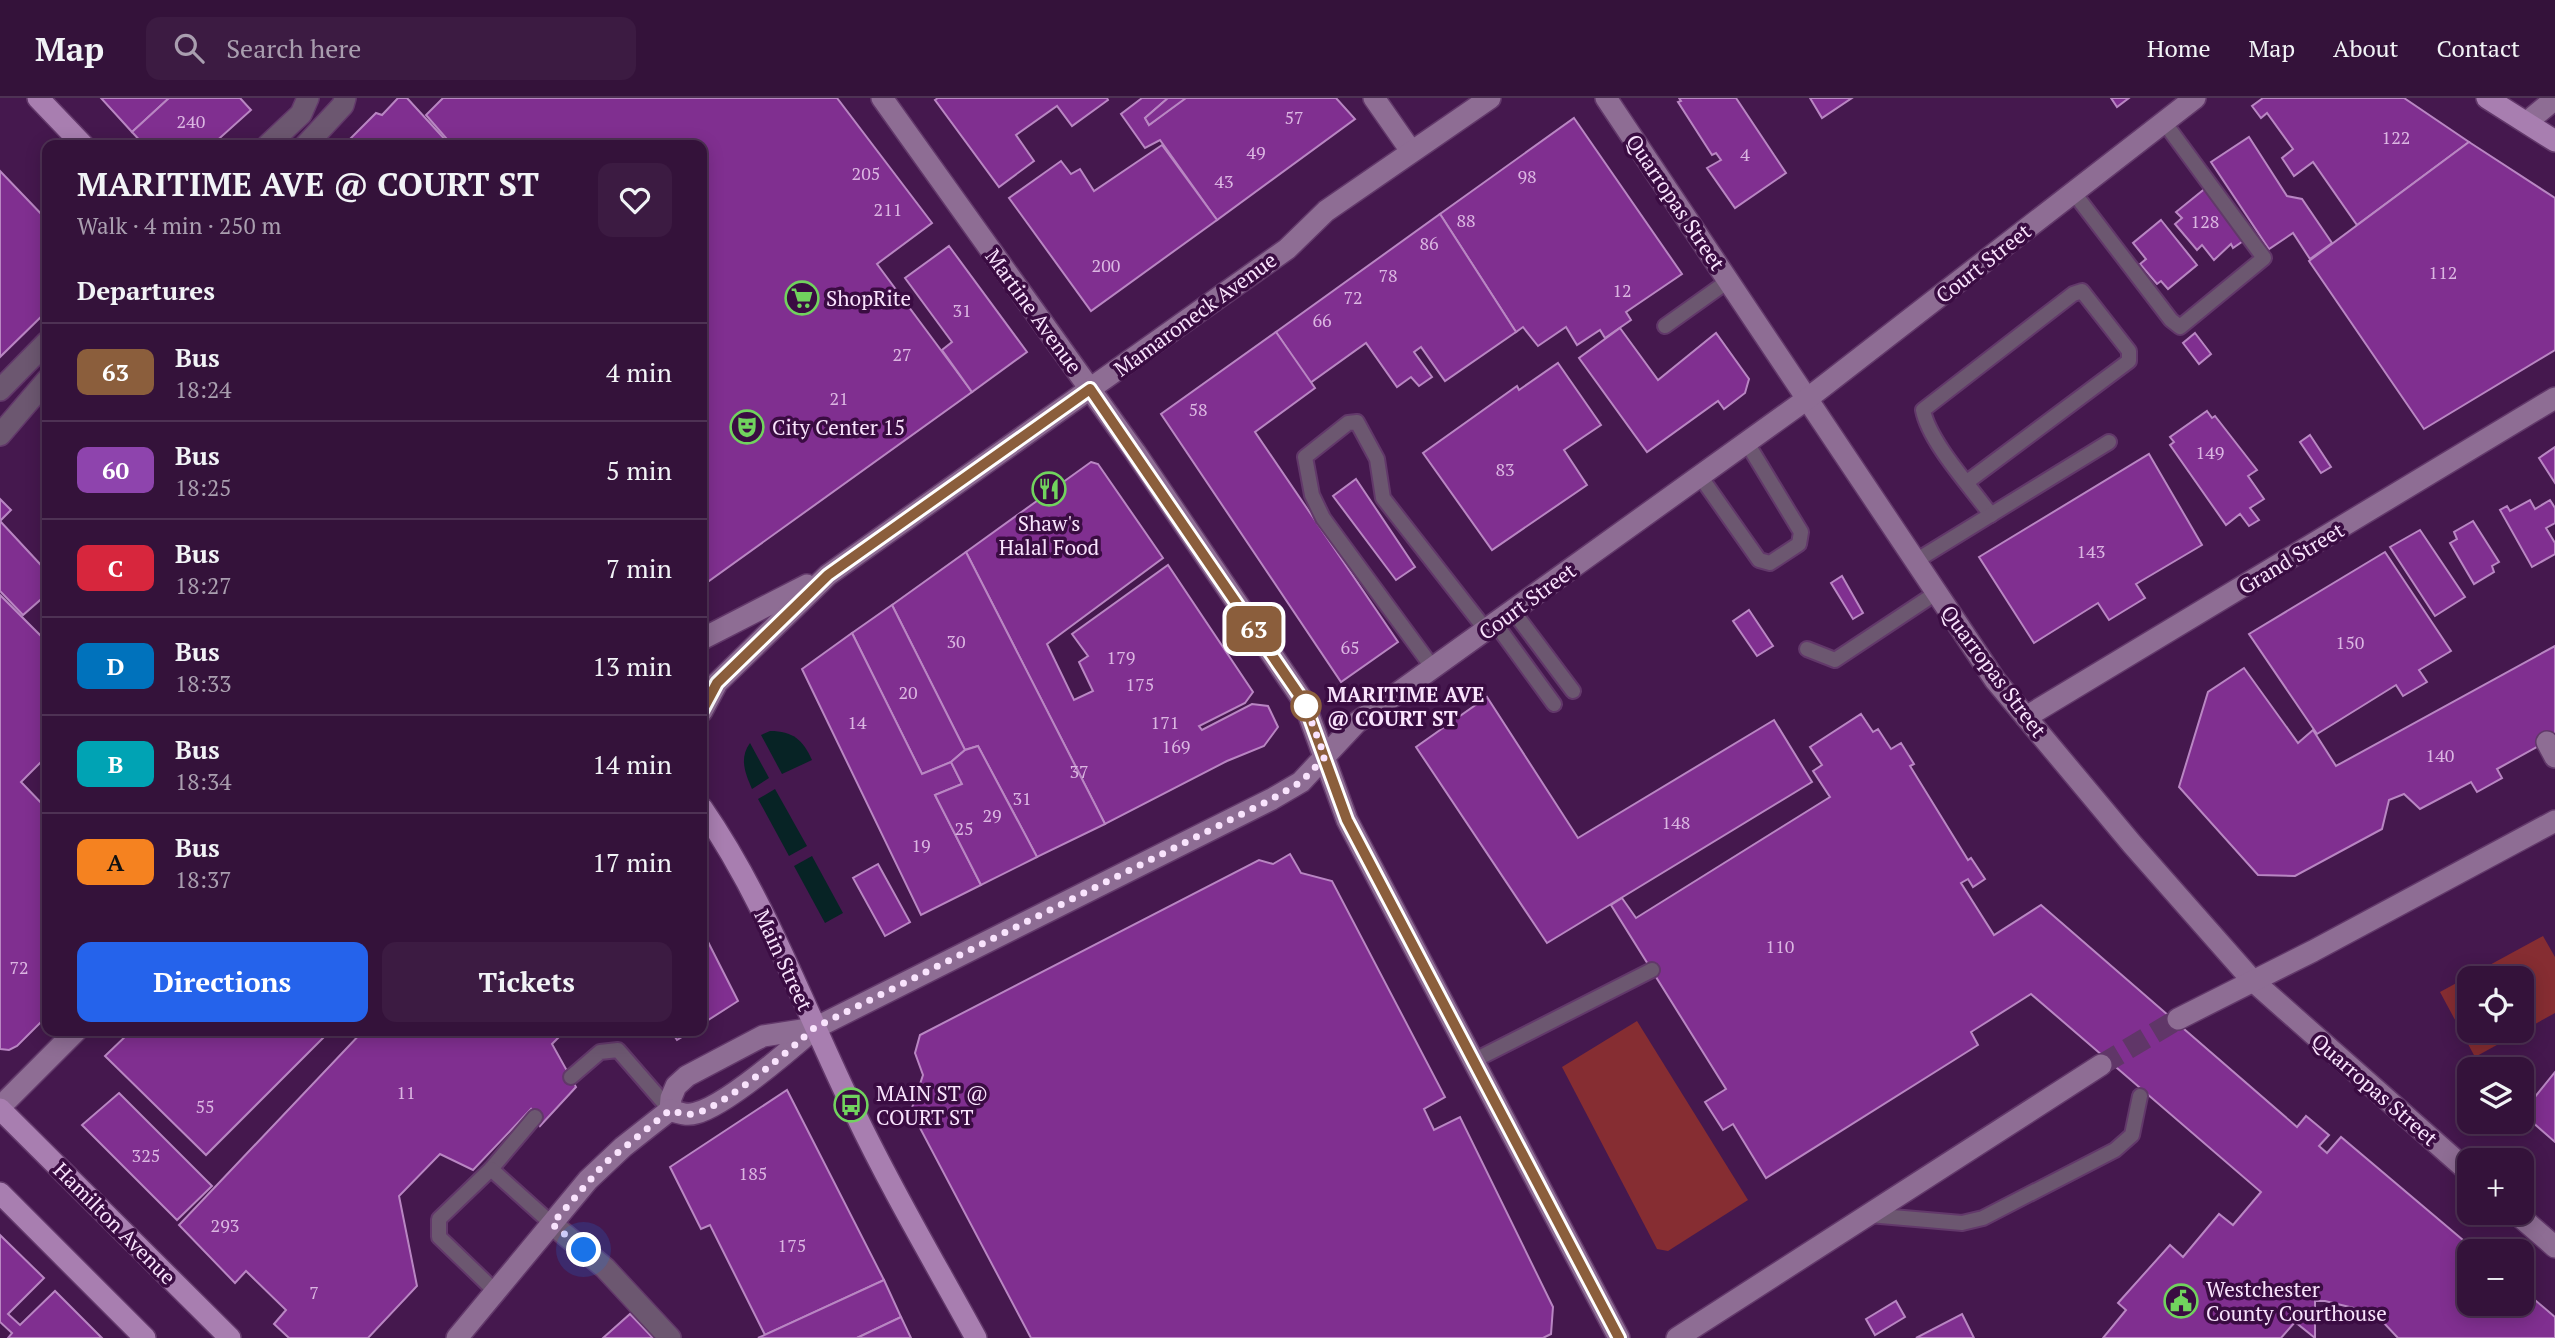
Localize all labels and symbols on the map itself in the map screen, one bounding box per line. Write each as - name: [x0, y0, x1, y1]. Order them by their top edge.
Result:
- house number: 57: [1284, 105, 1304, 129]
- house number: 240: [177, 109, 205, 133]
- house number: 122: [2382, 125, 2410, 149]
- street label: Quarropas Street: [1620, 128, 1732, 276]
- house number: 49: [1246, 140, 1266, 164]
- house number: 4: [1740, 142, 1750, 166]
- house number: 205: [852, 161, 880, 185]
- house number: 98: [1517, 164, 1537, 188]
- house number: 43: [1214, 169, 1234, 193]
- house number: 211: [874, 197, 902, 221]
- house number: 88: [1456, 208, 1476, 232]
- house number: 128: [2191, 209, 2219, 233]
- street label: Court Street: [1930, 217, 2037, 309]
- house number: 86: [1419, 231, 1439, 255]
- street label: Martine Avenue: [979, 243, 1089, 379]
- street label: Mamaroneck Avenue: [1108, 246, 1282, 382]
- house number: 200: [1092, 253, 1120, 277]
- house number: 112: [2429, 260, 2457, 284]
- house number: 78: [1378, 263, 1398, 287]
- house number: 12: [1612, 278, 1632, 302]
- supermarket icon: ShopRite: [783, 279, 821, 317]
- place label: ShopRite: [826, 284, 911, 312]
- house number: 72: [1343, 285, 1363, 309]
- house number: 31: [952, 298, 972, 322]
- house number: 66: [1312, 308, 1332, 332]
- house number: 27: [892, 342, 912, 366]
- house number: 21: [829, 386, 849, 410]
- house number: 58: [1188, 397, 1208, 421]
- theatre icon: City Center 15: [728, 408, 766, 446]
- place label: City Center 15: [772, 413, 905, 441]
- house number: 149: [2196, 440, 2224, 464]
- house number: 83: [1495, 457, 1515, 481]
- restaurant icon: Shaw's Halal Food: [1030, 470, 1068, 508]
- place label: Shaw's Halal Food: [999, 509, 1100, 561]
- street label: Grand Street: [2233, 515, 2349, 600]
- house number: 143: [2077, 539, 2105, 563]
- street label: Court Street: [1473, 556, 1581, 646]
- street label: Quarropas Street: [1935, 599, 2053, 743]
- line badge: 63: [1222, 606, 1286, 652]
- house number: 30: [946, 629, 966, 653]
- house number: 150: [2336, 630, 2364, 654]
- house number: 65: [1340, 635, 1360, 659]
- house number: 179: [1107, 645, 1135, 669]
- house number: 175: [1126, 672, 1154, 696]
- house number: 20: [898, 680, 918, 704]
- place label: MARITIME AVE @ COURT ST: [1327, 680, 1484, 732]
- marker: MARITIME AVE @ COURT ST: [1291, 691, 1321, 721]
- house number: 14: [847, 710, 867, 734]
- house number: 171: [1151, 710, 1179, 734]
- house number: 169: [1162, 734, 1190, 758]
- house number: 140: [2426, 743, 2454, 767]
- house number: 37: [1069, 759, 1089, 783]
- house number: 31: [1012, 786, 1032, 810]
- house number: 29: [982, 803, 1002, 827]
- house number: 148: [1662, 810, 1690, 834]
- house number: 25: [954, 816, 974, 840]
- house number: 19: [911, 833, 931, 857]
- street label: Main Street: [748, 905, 820, 1015]
- house number: 110: [1766, 934, 1794, 958]
- house number: 72: [9, 955, 29, 979]
- street label: Quarropas Street: [2306, 1026, 2444, 1152]
- place label: MAIN ST @ COURT ST: [876, 1079, 988, 1131]
- house number: 11: [396, 1080, 416, 1104]
- bus stop icon: MAIN ST @ COURT ST: [832, 1086, 870, 1124]
- house number: 55: [195, 1094, 215, 1118]
- house number: 325: [132, 1143, 160, 1167]
- street label: Hamilton Avenue: [48, 1156, 182, 1290]
- house number: 185: [739, 1161, 767, 1185]
- house number: 293: [211, 1213, 239, 1237]
- your location: [566, 1232, 601, 1267]
- house number: 175: [778, 1233, 806, 1257]
- place label: Westchester County Courthouse: [2206, 1275, 2387, 1327]
- house number: 7: [309, 1280, 319, 1304]
- public building icon: Westchester County Courthouse: [2162, 1282, 2200, 1320]

